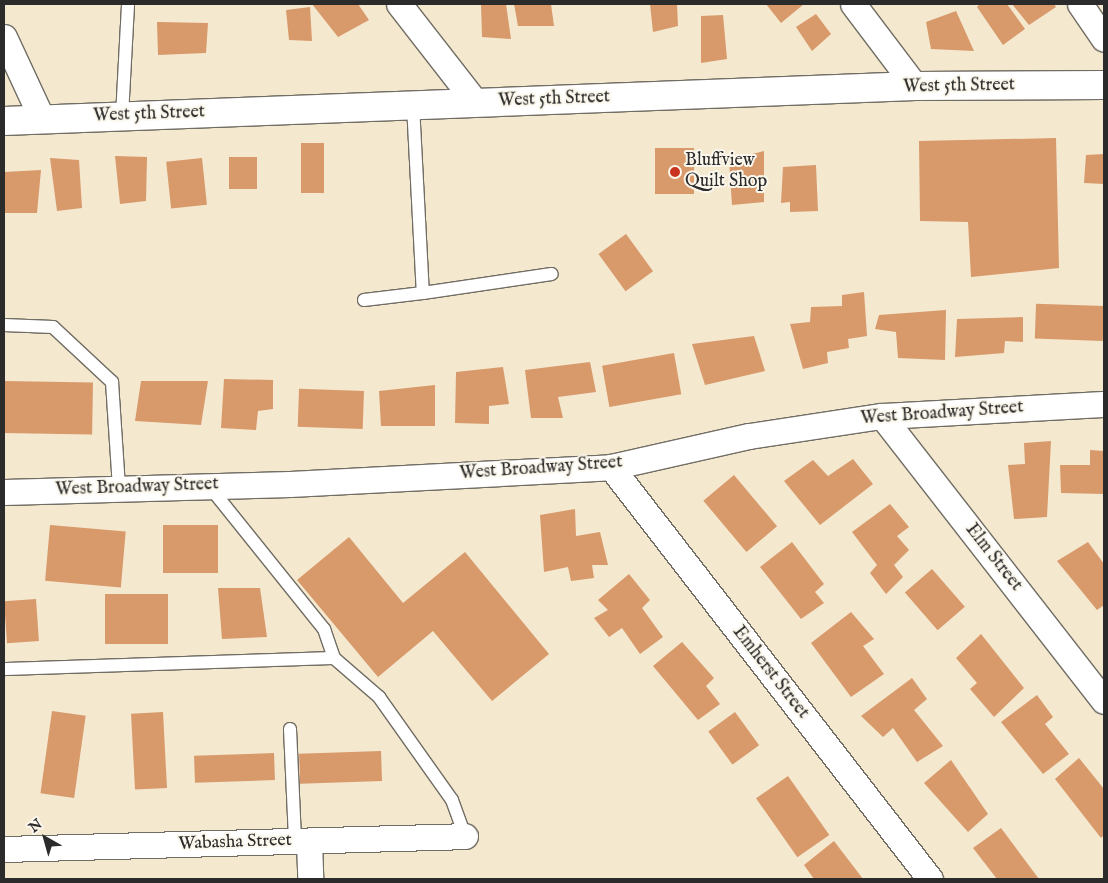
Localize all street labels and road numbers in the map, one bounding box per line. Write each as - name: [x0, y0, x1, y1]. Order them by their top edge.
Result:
- street label: West 5th Street: [903, 75, 1015, 99]
- street label: West 5th Street: [498, 87, 610, 113]
- street label: West 5th Street: [93, 102, 205, 128]
- street label: West Broadway Street: [860, 398, 1024, 430]
- street label: West Broadway Street: [459, 453, 623, 485]
- street label: West Broadway Street: [55, 474, 219, 502]
- street label: Elm Street: [960, 520, 1026, 596]
- street label: Emherst Street: [727, 622, 813, 724]
- street label: Wabasha Street: [178, 830, 292, 856]

